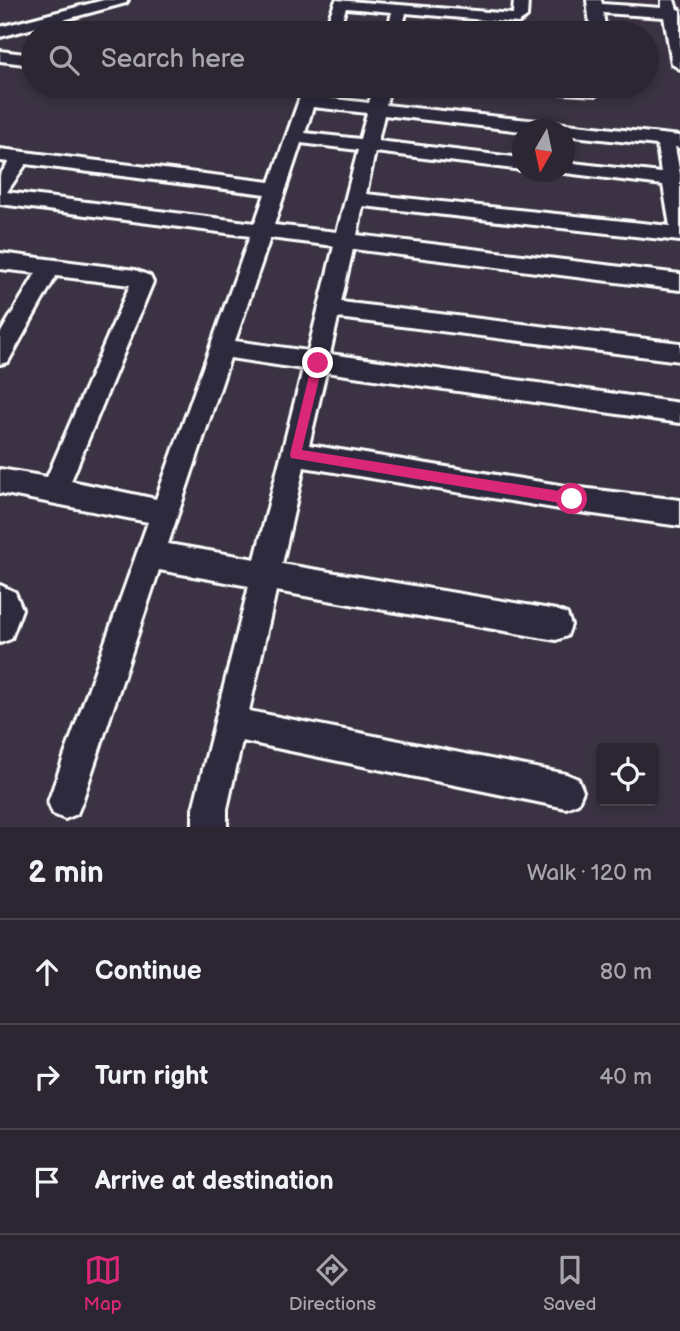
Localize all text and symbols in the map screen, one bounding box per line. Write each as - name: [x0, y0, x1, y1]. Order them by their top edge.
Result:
- search box: [21, 21, 659, 98]
- icon: search: [45, 41, 83, 79]
- text: Search here: [101, 44, 245, 75]
- north arrow: [512, 119, 575, 182]
- route end: [302, 347, 333, 378]
- route start: [556, 483, 587, 514]
- map controls: [596, 743, 659, 806]
- button: locate: [596, 743, 659, 806]
- text: 2 min: [28, 855, 104, 891]
- text: Walk · 120 m: [527, 859, 652, 887]
- icon: ahead: [28, 953, 66, 991]
- text: Continue: [95, 956, 202, 987]
- text: 80 m: [600, 958, 652, 986]
- icon: right: [28, 1058, 66, 1096]
- text: Turn right: [95, 1061, 208, 1092]
- text: 40 m: [599, 1063, 652, 1091]
- icon: arrive: [28, 1163, 66, 1201]
- text: Arrive at destination: [95, 1166, 334, 1197]
- tab: Map: [84, 1251, 122, 1316]
- tab: Directions: [289, 1251, 376, 1316]
- tab: Saved: [543, 1251, 596, 1316]

